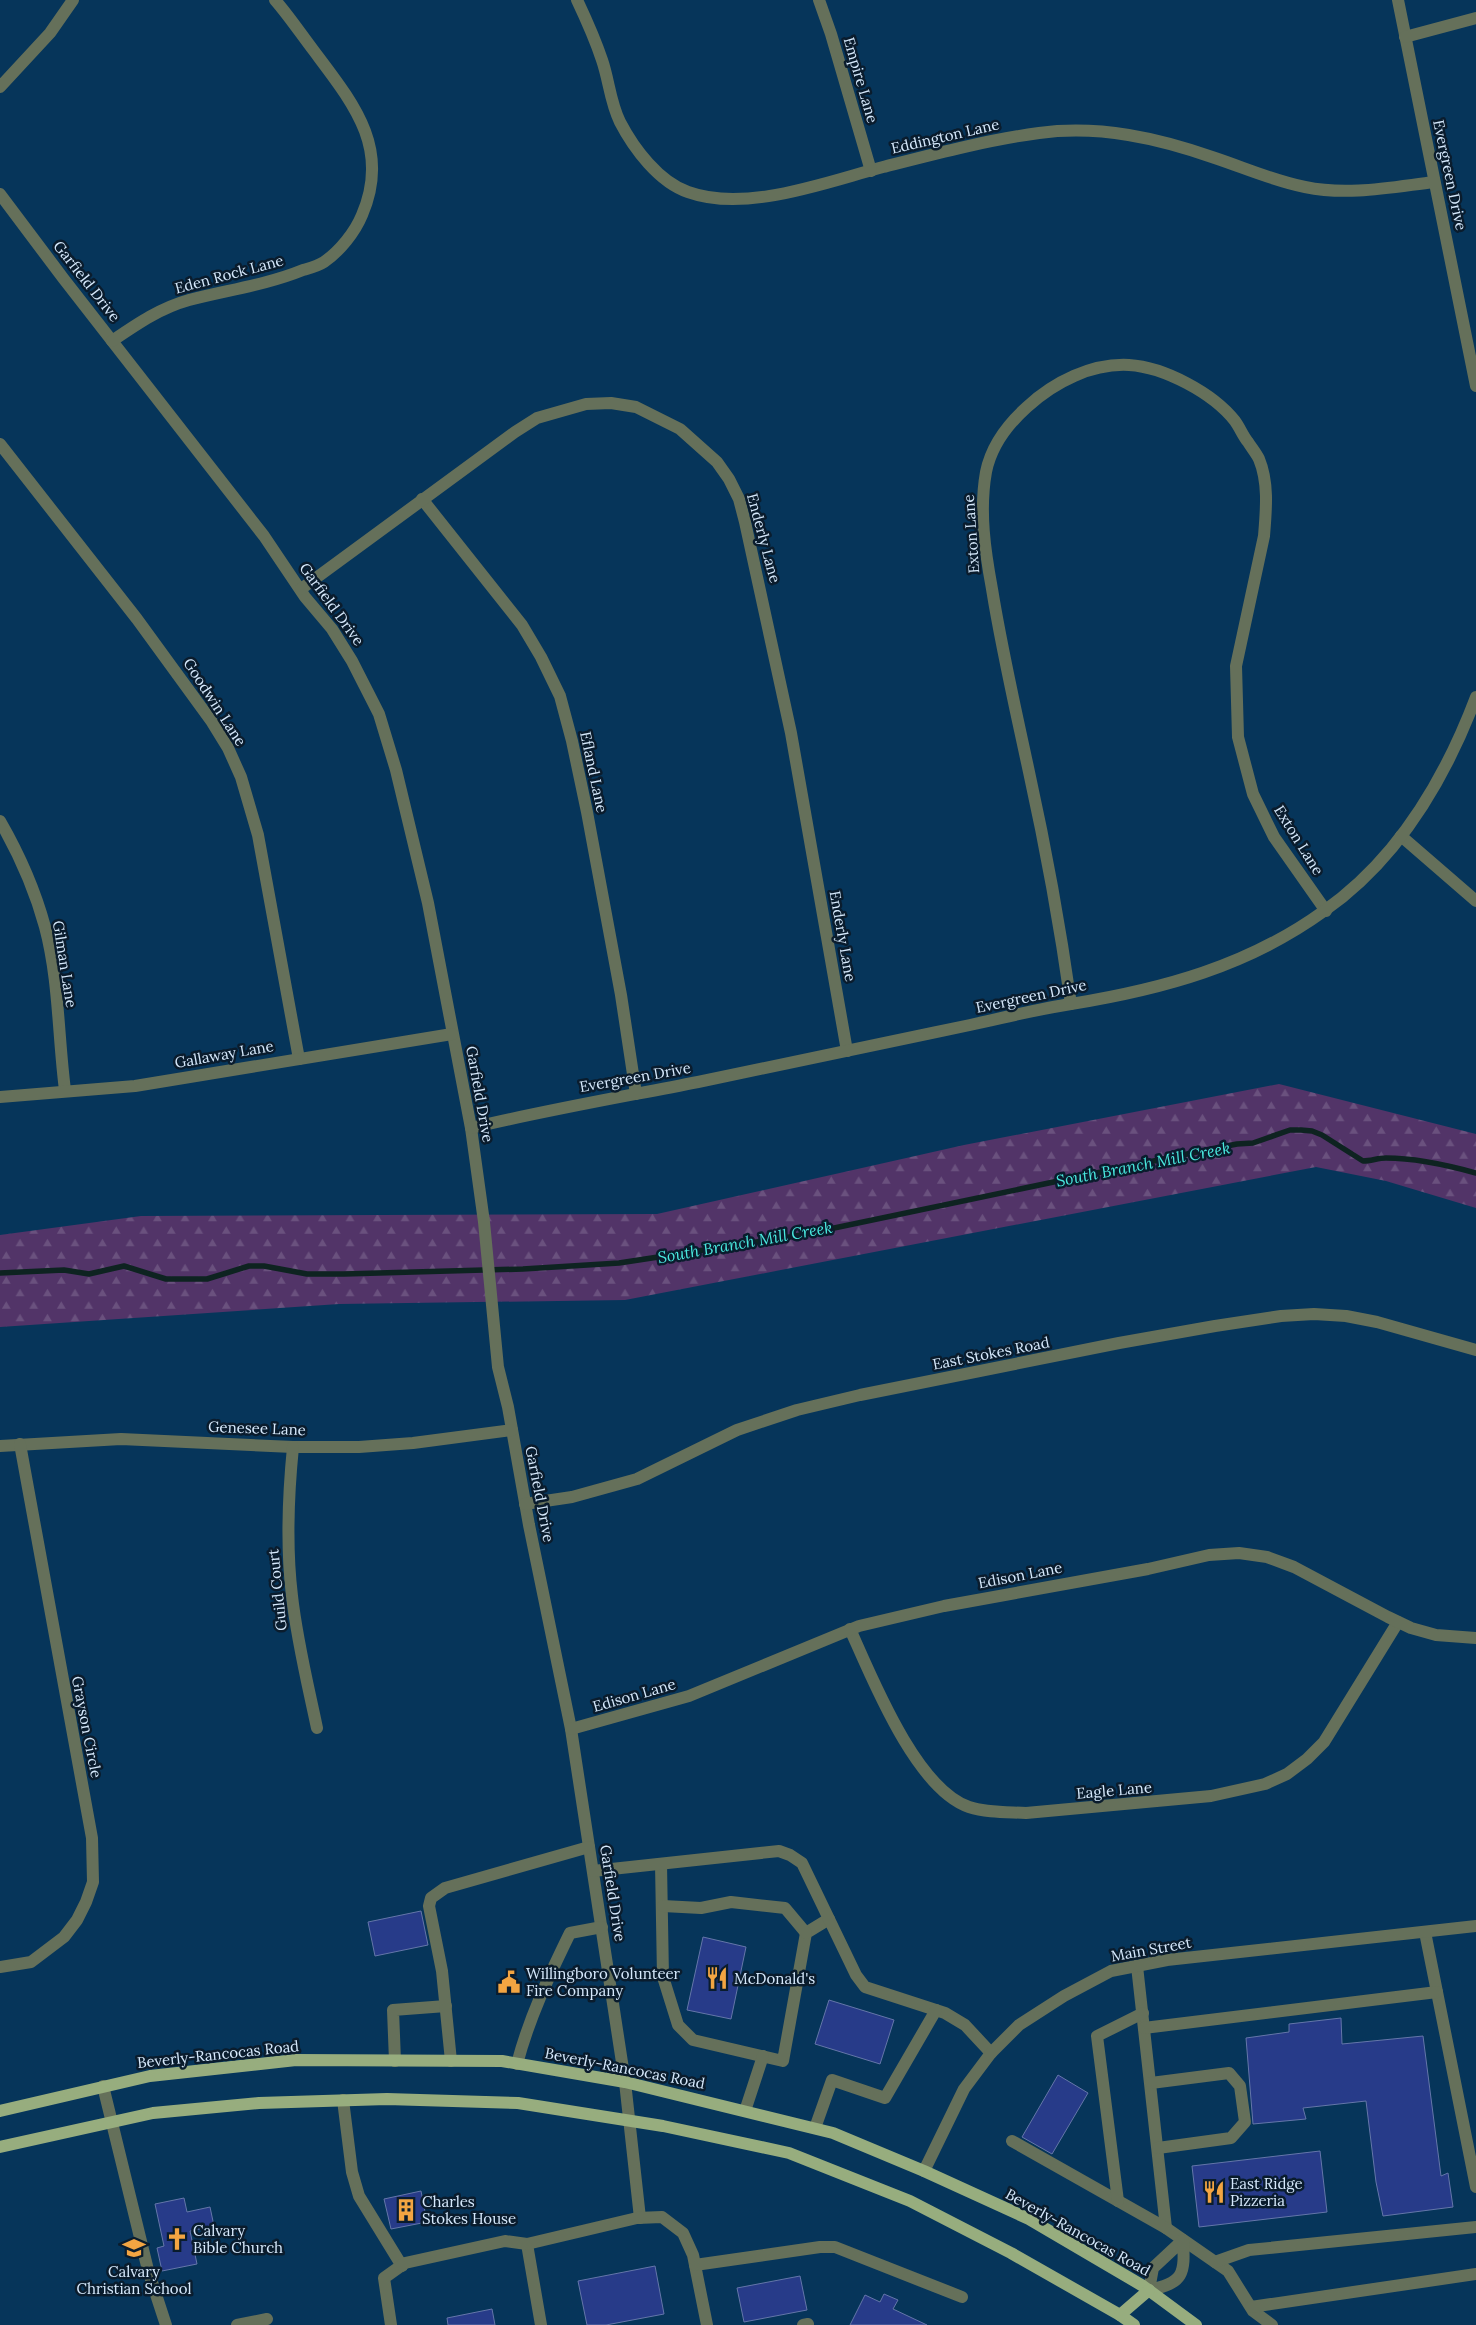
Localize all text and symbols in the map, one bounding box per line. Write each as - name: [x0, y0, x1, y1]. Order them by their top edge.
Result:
- street label: Empire Lane: [840, 35, 882, 125]
- street label: Eddington Lane: [889, 114, 1001, 158]
- street label: Evergreen Drive: [1429, 118, 1471, 232]
- street label: Garfield Drive: [49, 237, 125, 325]
- street label: Eden Rock Lane: [173, 250, 285, 298]
- street label: Enderly Lane: [743, 491, 785, 585]
- street label: Exton Lane: [959, 494, 983, 574]
- street label: Garfield Drive: [296, 559, 368, 649]
- street label: Goodwin Lane: [179, 654, 251, 750]
- street label: Efland Lane: [576, 730, 612, 814]
- street label: Exton Lane: [1270, 802, 1328, 878]
- street label: Enderly Lane: [826, 889, 860, 983]
- street label: Gilman Lane: [49, 919, 81, 1009]
- street label: Evergreen Drive: [974, 975, 1088, 1017]
- street label: Gallaway Lane: [173, 1036, 275, 1072]
- street label: Garfield Drive: [462, 1044, 498, 1144]
- street label: Evergreen Drive: [578, 1058, 692, 1096]
- water label: South Branch Mill Creek: [1054, 1137, 1232, 1191]
- water label: South Branch Mill Creek: [656, 1217, 834, 1267]
- street label: East Stokes Road: [931, 1332, 1051, 1374]
- street label: Genesee Lane: [208, 1417, 306, 1439]
- street label: Garfield Drive: [521, 1444, 559, 1544]
- street label: Guild Court: [263, 1548, 291, 1632]
- street label: Edison Lane: [976, 1558, 1064, 1592]
- street label: Grayson Circle: [68, 1674, 106, 1780]
- street label: Edison Lane: [590, 1674, 678, 1716]
- street label: Eagle Lane: [1075, 1777, 1153, 1803]
- street label: Garfield Drive: [596, 1843, 630, 1943]
- street label: Main Street: [1109, 1933, 1193, 1965]
- place label: Willingboro Volunteer Fire Company: [526, 1964, 681, 2000]
- restaurant icon: McDonald's: [704, 1965, 730, 1991]
- public building icon: Willingboro Volunteer Fire Company: [496, 1969, 522, 1995]
- place label: McDonald's: [734, 1969, 815, 1988]
- street label: Beverly-Rancocas Road: [136, 2036, 300, 2072]
- street label: Beverly-Rancocas Road: [543, 2043, 707, 2093]
- place label: East Ridge Pizzeria: [1230, 2174, 1303, 2210]
- restaurant icon: East Ridge Pizzeria: [1201, 2179, 1227, 2205]
- street label: Beverly-Rancocas Road: [1002, 2184, 1154, 2280]
- place label: Charles Stokes House: [422, 2192, 516, 2228]
- building icon: Charles Stokes House: [393, 2197, 419, 2223]
- place label: Calvary Bible Church: [193, 2221, 283, 2257]
- church icon: Calvary Bible Church: [164, 2226, 190, 2252]
- school or university icon: Calvary Christian School: [121, 2235, 147, 2261]
- place label: Calvary Christian School: [76, 2262, 192, 2298]

